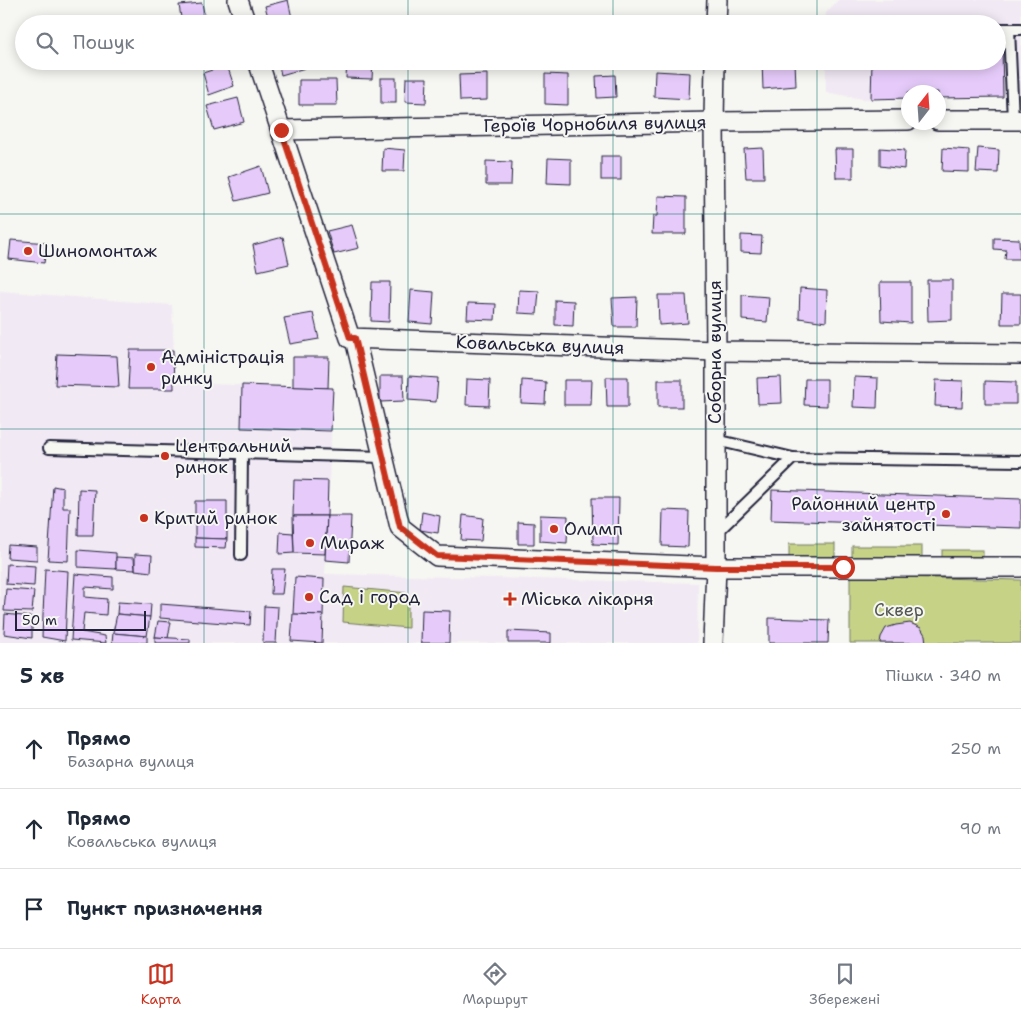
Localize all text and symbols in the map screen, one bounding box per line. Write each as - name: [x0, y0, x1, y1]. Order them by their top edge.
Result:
- search box: [15, 15, 1006, 70]
- icon: search: [33, 29, 61, 57]
- text: Пошук: [73, 30, 135, 55]
- north arrow: [901, 85, 946, 130]
- street label: Героїв Чорнобиля вулиця: [483, 110, 707, 138]
- route end: [270, 119, 293, 142]
- place label: Шиномонтаж: [38, 239, 157, 263]
- marker: Шиномонтаж: [22, 245, 34, 257]
- street label: Соборна вулиця: [703, 280, 727, 424]
- street label: Ковальська вулиця: [455, 330, 625, 360]
- place label: Адміністрація ринку: [161, 345, 285, 390]
- marker: Адміністрація ринку: [145, 361, 157, 373]
- place label: Центральний ринок: [175, 434, 292, 479]
- marker: Центральний ринок: [159, 450, 171, 462]
- place label: Районний центр зайнятості: [791, 492, 936, 537]
- place label: Критий ринок: [154, 506, 278, 530]
- marker: Районний центр зайнятості: [940, 508, 952, 520]
- marker: Критий ринок: [138, 512, 150, 524]
- place label: Олимп: [564, 517, 623, 541]
- marker: Олимп: [548, 523, 560, 535]
- place label: Мираж: [320, 531, 385, 555]
- marker: Мираж: [304, 537, 316, 549]
- route start: [832, 556, 855, 579]
- place label: Сад і город: [319, 585, 421, 609]
- place label: Міська лікарня: [521, 587, 654, 611]
- marker: Сад і город: [303, 591, 315, 603]
- marker: Міська лікарня: [503, 592, 517, 606]
- park label: Сквер: [874, 598, 924, 622]
- scale bar: [15, 608, 146, 631]
- text: 50 m: [22, 611, 57, 629]
- text: 5 хв: [20, 662, 64, 690]
- text: Пішки · 340 m: [886, 665, 1001, 686]
- text: Прямо: [67, 726, 131, 751]
- icon: ahead: [20, 735, 48, 763]
- text: 250 m: [950, 738, 1001, 759]
- text: Базарна вулиця: [67, 751, 195, 772]
- text: Прямо: [67, 806, 131, 831]
- icon: ahead: [20, 815, 48, 843]
- text: 90 m: [960, 818, 1001, 839]
- text: Ковальська вулиця: [67, 831, 217, 852]
- icon: arrive: [20, 895, 48, 923]
- text: Пункт призначення: [67, 896, 263, 921]
- tab: Карта: [141, 960, 181, 1008]
- tab: Маршрут: [462, 960, 528, 1008]
- tab: Збережені: [809, 960, 880, 1008]

